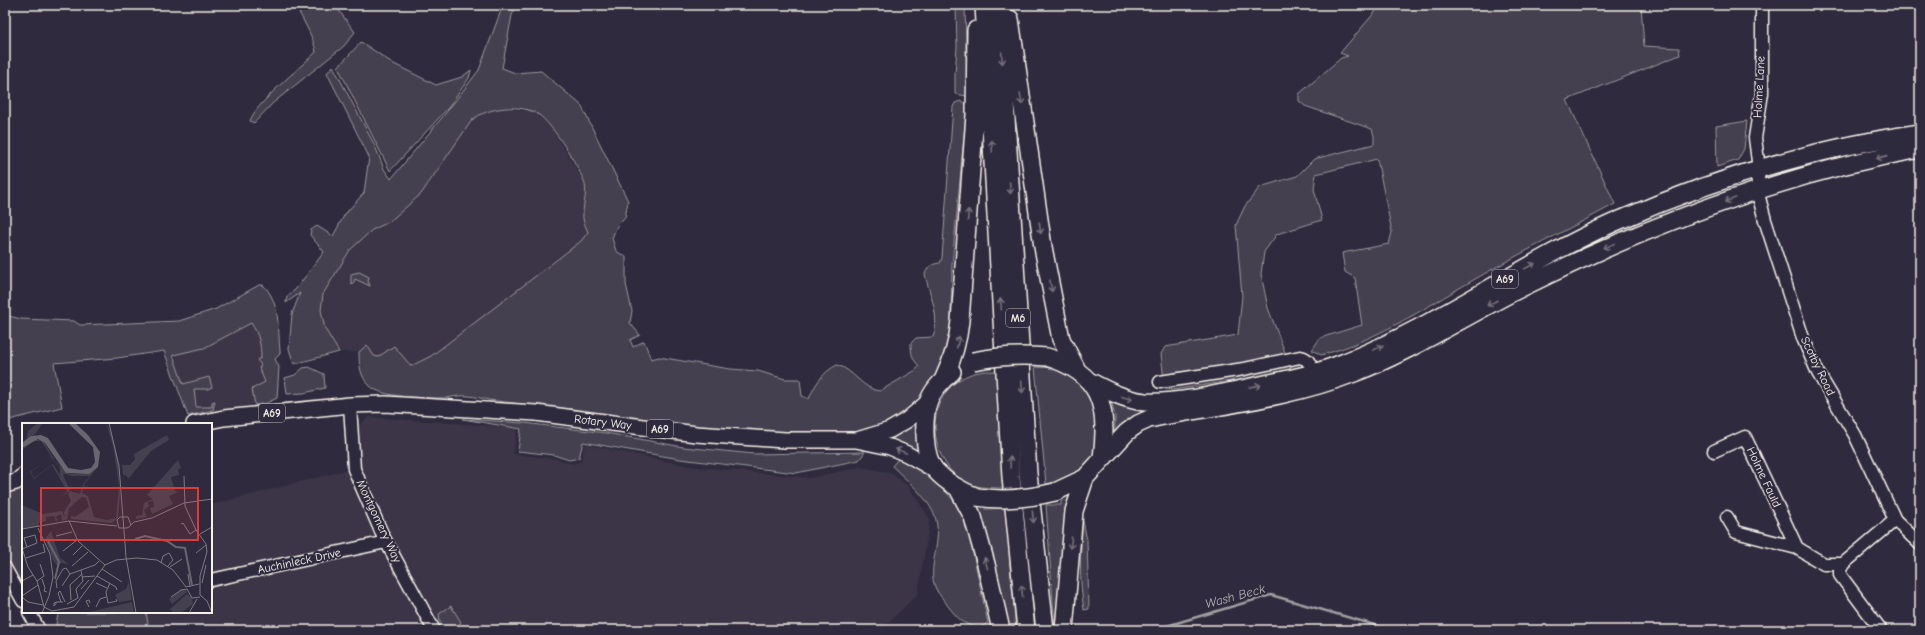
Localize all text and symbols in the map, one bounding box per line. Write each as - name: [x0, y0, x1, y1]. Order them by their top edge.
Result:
- one-way arrow: [998, 51, 1006, 64]
- street label: Holme Lane: [1750, 56, 1768, 118]
- one-way arrow: [1017, 92, 1025, 105]
- one-way arrow: [989, 140, 996, 153]
- one-way arrow: [1876, 153, 1889, 161]
- one-way arrow: [1006, 181, 1014, 194]
- one-way arrow: [1724, 196, 1736, 204]
- one-way arrow: [965, 209, 972, 222]
- one-way arrow: [1036, 221, 1044, 234]
- one-way arrow: [1603, 243, 1615, 250]
- one-way arrow: [1523, 262, 1535, 269]
- road number: A69: [1492, 270, 1518, 288]
- one-way arrow: [1047, 279, 1055, 292]
- one-way arrow: [998, 298, 1005, 311]
- one-way arrow: [1486, 300, 1498, 308]
- road number: M6: [1006, 309, 1030, 327]
- street label: Scotby Road: [1798, 334, 1838, 398]
- one-way arrow: [954, 336, 962, 349]
- one-way arrow: [1372, 344, 1384, 351]
- one-way arrow: [1019, 380, 1026, 393]
- one-way arrow: [1248, 382, 1261, 390]
- one-way arrow: [1120, 394, 1133, 402]
- road number: A69: [259, 404, 285, 422]
- street label: Rotary Way: [573, 412, 633, 433]
- road number: A69: [647, 420, 673, 438]
- inset map: [22, 423, 212, 613]
- street label: Holme Fauld: [1744, 445, 1784, 509]
- one-way arrow: [895, 447, 907, 455]
- one-way arrow: [1006, 456, 1014, 469]
- street label: Montgomery Way: [354, 477, 405, 565]
- one-way arrow: [1029, 510, 1036, 523]
- one-way arrow: [1067, 536, 1075, 549]
- street label: Auchinleck Drive: [256, 545, 342, 577]
- one-way arrow: [981, 557, 989, 570]
- water label: Wash Beck: [1203, 581, 1267, 611]
- one-way arrow: [1019, 585, 1026, 598]

